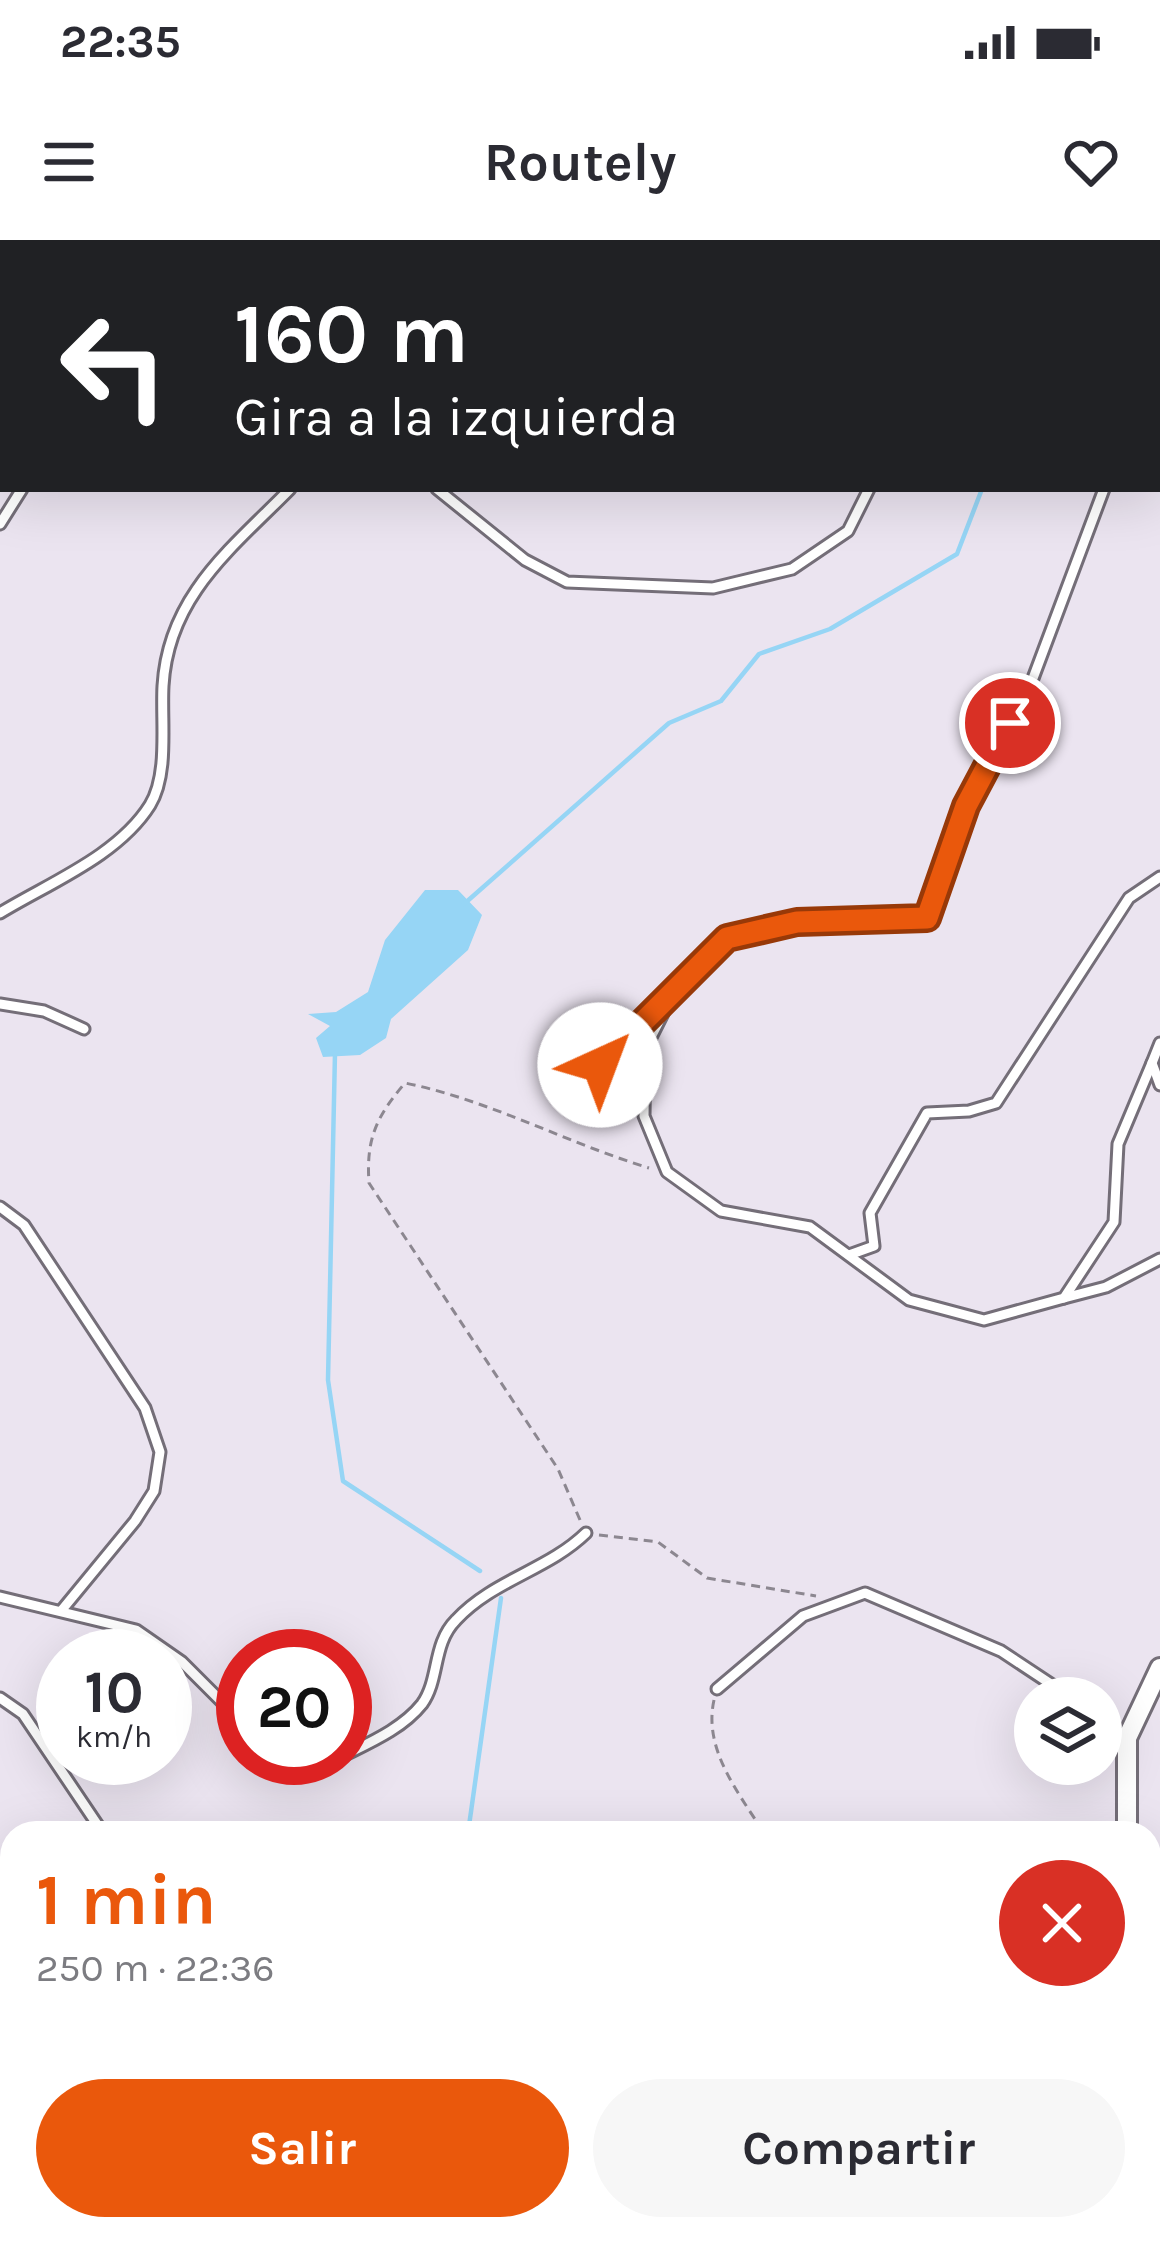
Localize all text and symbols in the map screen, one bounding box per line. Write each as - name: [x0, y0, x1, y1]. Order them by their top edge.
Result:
- text: 22:35: [60, 16, 181, 68]
- icon: menu: [36, 129, 102, 195]
- icon: heart: [1058, 129, 1124, 195]
- text: Routely: [484, 130, 676, 194]
- text: 160 m: [234, 285, 469, 383]
- icon: left: [36, 288, 192, 444]
- text: Gira a la izquierda: [234, 385, 678, 449]
- pin: [959, 672, 1061, 774]
- icon: arrive: [977, 690, 1043, 756]
- position arrow: [537, 1002, 663, 1128]
- speed limit sign: 20: [216, 1629, 372, 1785]
- text: 10: [84, 1657, 144, 1727]
- map controls: [1014, 1677, 1122, 1785]
- button: layers: [1014, 1677, 1122, 1785]
- text: km/h: [76, 1719, 152, 1755]
- text: 1 min: [36, 1858, 217, 1942]
- button: close: [999, 1860, 1125, 1986]
- text: 250 m · 22:36: [36, 1945, 275, 1991]
- button: Salir: [36, 2079, 569, 2217]
- button: Compartir: [593, 2079, 1125, 2217]

